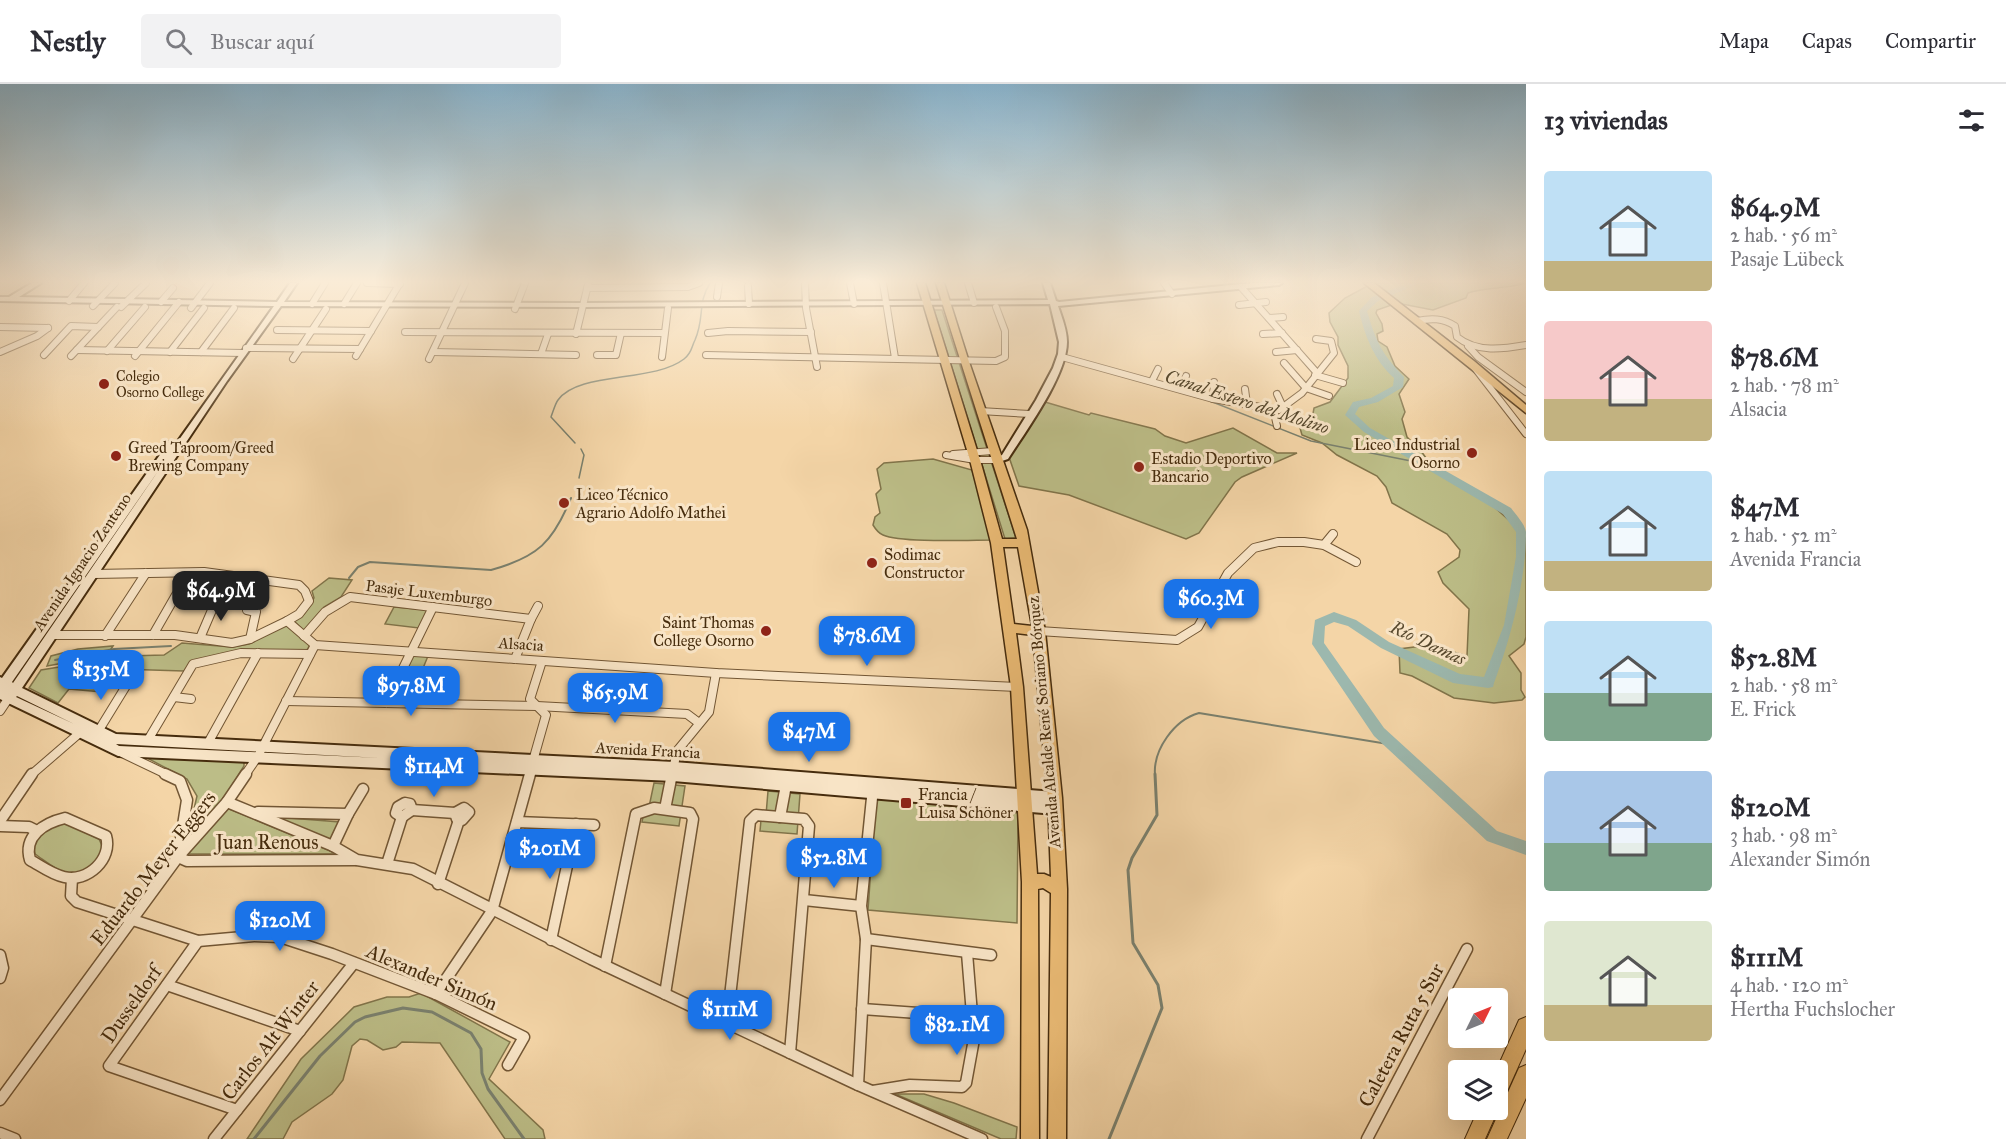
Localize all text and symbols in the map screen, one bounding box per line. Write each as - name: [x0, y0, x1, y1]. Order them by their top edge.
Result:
- search box: [141, 14, 561, 68]
- text: Nestly: [30, 24, 105, 59]
- icon: search: [162, 25, 195, 58]
- text: Buscar aquí: [210, 28, 314, 55]
- text: Mapa: [1719, 28, 1769, 54]
- text: Capas: [1802, 28, 1852, 54]
- text: Compartir: [1885, 28, 1976, 54]
- text: 13 viviendas: [1544, 104, 1668, 136]
- icon: filters: [1955, 104, 1988, 137]
- text: $64.9M: [1730, 191, 1820, 223]
- icon: home: [1592, 195, 1664, 267]
- text: 2 hab. · 56 m²: [1730, 223, 1837, 247]
- text: Pasaje Lübeck: [1730, 247, 1844, 271]
- text: $78.6M: [1730, 341, 1819, 373]
- icon: home: [1592, 345, 1664, 417]
- water label: Canal Estero del Molino: [1162, 365, 1332, 439]
- place label: Colegio Osorno College: [116, 368, 204, 401]
- text: 2 hab. · 78 m²: [1730, 373, 1839, 397]
- marker: Colegio Osorno College: [97, 377, 111, 391]
- text: Alsacia: [1730, 397, 1787, 421]
- place label: Liceo Industrial Osorno: [1354, 435, 1461, 472]
- place label: Greed Taproom/Greed Brewing Company: [128, 438, 274, 476]
- marker: Liceo Industrial Osorno: [1465, 446, 1479, 460]
- marker: Greed Taproom/Greed Brewing Company: [109, 449, 123, 463]
- place label: Estadio Deportivo Bancario: [1151, 449, 1272, 486]
- marker: Estadio Deportivo Bancario: [1132, 460, 1146, 474]
- place label: Liceo Técnico Agrario Adolfo Mathei: [575, 485, 726, 523]
- street label: Avenida Ignacio Zenteno: [28, 489, 136, 636]
- text: $47M: [1730, 491, 1800, 523]
- icon: home: [1592, 495, 1664, 567]
- marker: Liceo Técnico Agrario Adolfo Mathei: [557, 496, 571, 510]
- text: 2 hab. · 52 m²: [1730, 523, 1837, 547]
- place label: Sodimac Constructor: [884, 545, 964, 582]
- text: Avenida Francia: [1730, 547, 1861, 571]
- marker: Sodimac Constructor: [865, 556, 879, 570]
- pin: $64.9M: [172, 571, 270, 622]
- street label: Pasaje Luxemburgo: [364, 576, 493, 611]
- text: $64.9M: [186, 578, 256, 602]
- pin: $60.3M: [1162, 579, 1260, 630]
- text: $60.3M: [1178, 586, 1244, 610]
- street label: Avenida Alcalde René Soriano Bórquez: [1023, 595, 1066, 850]
- place label: Saint Thomas College Osorno: [653, 613, 754, 651]
- pin: $78.6M: [818, 616, 916, 667]
- water label: Río Damas: [1386, 616, 1470, 670]
- text: $78.6M: [833, 623, 901, 647]
- marker: Saint Thomas College Osorno: [759, 624, 773, 638]
- street label: Alsacia: [497, 633, 545, 655]
- text: $52.8M: [1730, 641, 1817, 673]
- icon: home: [1592, 645, 1664, 717]
- pin: $135M: [59, 650, 143, 701]
- text: $135M: [72, 657, 130, 681]
- pin: $97.8M: [362, 666, 460, 717]
- text: $97.8M: [377, 673, 445, 697]
- pin: $65.9M: [566, 673, 664, 724]
- text: 2 hab. · 58 m²: [1730, 673, 1837, 697]
- text: $65.9M: [582, 680, 648, 704]
- text: E. Frick: [1730, 697, 1796, 721]
- pin: $47M: [773, 712, 845, 763]
- text: $47M: [782, 719, 836, 743]
- street label: Avenida Francia: [594, 738, 701, 762]
- pin: $114M: [392, 747, 476, 798]
- text: $114M: [404, 754, 464, 778]
- place label: Francia / Luisa Schöner: [918, 785, 1013, 822]
- street label: Eduardo Meyer Eggers: [85, 786, 222, 951]
- text: $120M: [1730, 791, 1811, 823]
- icon: home: [1592, 795, 1664, 867]
- marker: Francia / Luisa Schöner: [899, 796, 913, 810]
- text: 3 hab. · 98 m²: [1730, 823, 1837, 847]
- pin: $201M: [508, 829, 592, 880]
- street label: Juan Renous: [213, 830, 319, 855]
- text: $201M: [519, 836, 581, 860]
- pin: $52.8M: [785, 838, 883, 889]
- text: $52.8M: [801, 845, 867, 869]
- text: Alexander Simón: [1730, 847, 1870, 871]
- pin: $120M: [238, 901, 322, 952]
- text: $120M: [249, 908, 311, 932]
- street label: Alexander Simón: [362, 938, 501, 1016]
- text: $111M: [1730, 941, 1803, 973]
- icon: home: [1592, 945, 1664, 1017]
- street label: Dusseldorf: [96, 958, 168, 1047]
- street label: Caletera Ruta 5 Sur: [1353, 959, 1449, 1111]
- text: 4 hab. · 120 m²: [1730, 973, 1848, 997]
- street label: Carlos Alt Winter: [216, 975, 324, 1105]
- north arrow: [1448, 988, 1508, 1048]
- map controls: [1448, 988, 1508, 1120]
- pin: $111M: [688, 990, 772, 1041]
- text: $111M: [702, 997, 758, 1021]
- text: Hertha Fuchslocher: [1730, 997, 1895, 1021]
- pin: $82.1M: [908, 1005, 1006, 1056]
- text: $82.1M: [924, 1012, 990, 1036]
- button: layers: [1448, 1060, 1508, 1120]

